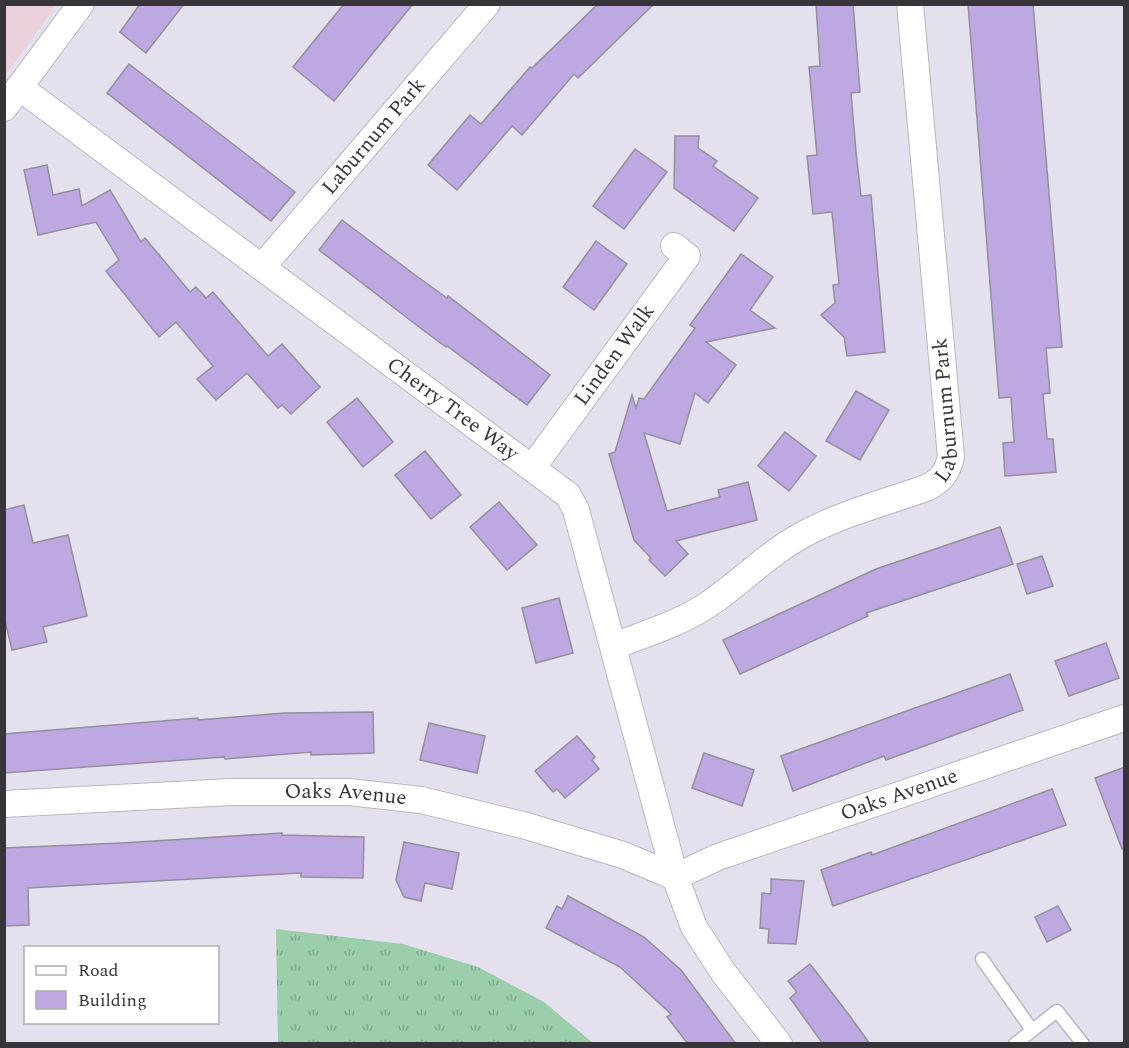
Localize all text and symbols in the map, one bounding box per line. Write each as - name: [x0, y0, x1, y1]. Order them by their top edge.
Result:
- street label: Laburnum Park: [314, 70, 434, 202]
- street label: Linden Walk: [566, 297, 663, 413]
- street label: Laburnum Park: [924, 336, 967, 490]
- street label: Cherry Tree Way: [380, 349, 526, 469]
- street label: Oaks Avenue: [836, 760, 962, 830]
- street label: Oaks Avenue: [285, 776, 408, 814]
- legend: [24, 946, 219, 1024]
- text: Road: [78, 957, 119, 984]
- text: Building: [78, 987, 147, 1014]

